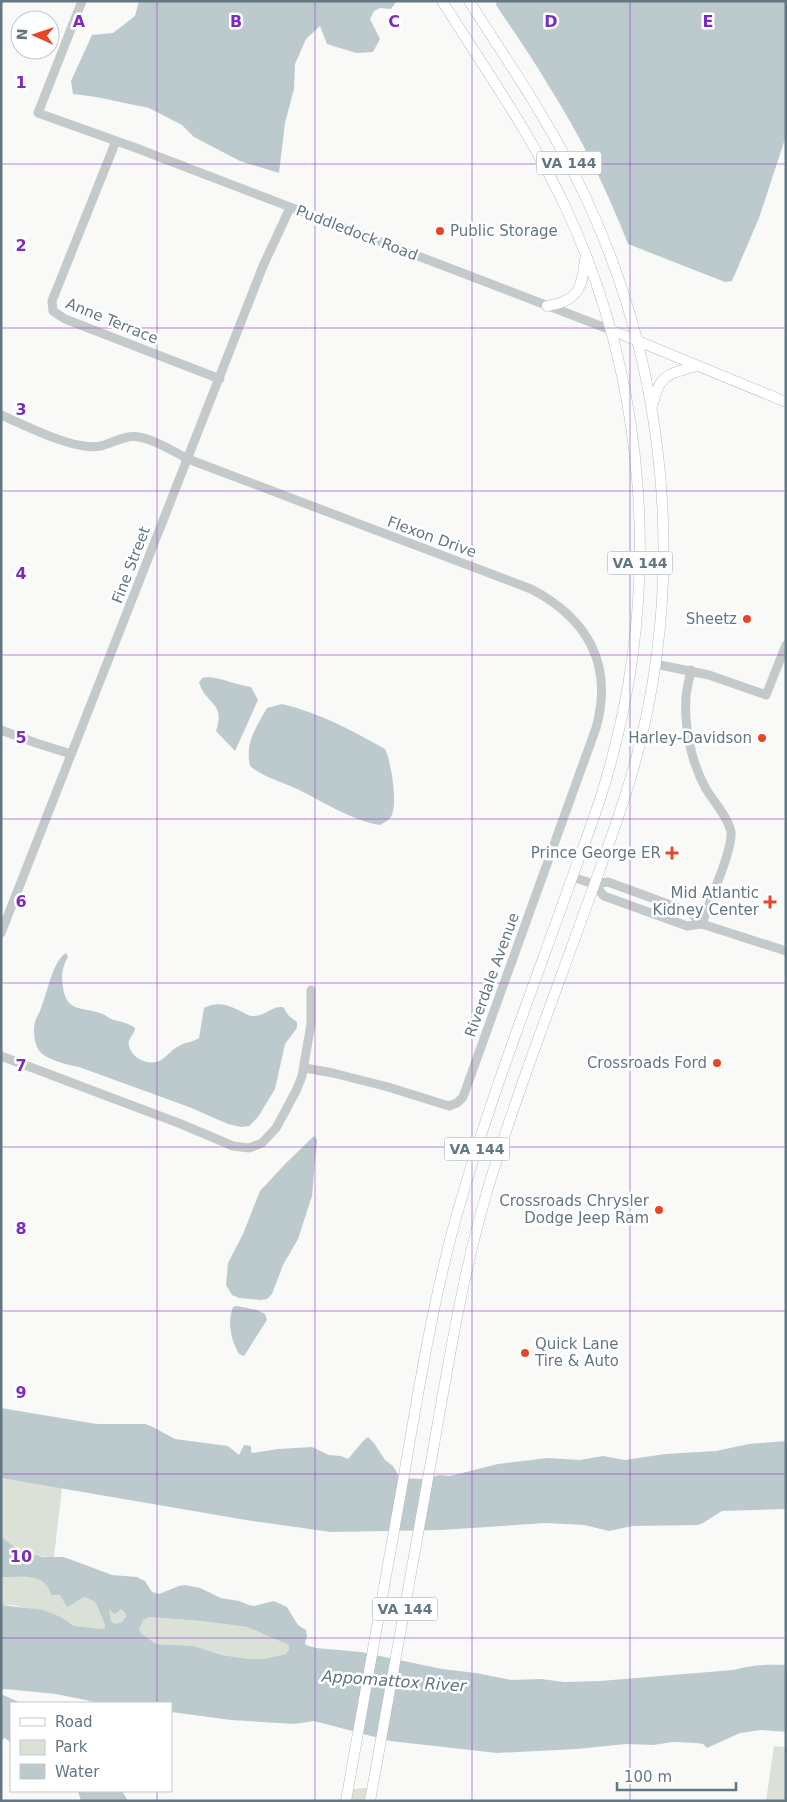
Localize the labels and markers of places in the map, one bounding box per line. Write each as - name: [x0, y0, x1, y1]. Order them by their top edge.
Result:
- place label: Public Storage: [450, 222, 558, 240]
- marker: Public Storage: [434, 225, 446, 237]
- place label: Sheetz: [686, 610, 737, 628]
- marker: Sheetz: [741, 613, 753, 625]
- place label: Harley-Davidson: [628, 729, 752, 747]
- marker: Harley-Davidson: [756, 732, 768, 744]
- place label: Prince George ER: [531, 844, 661, 862]
- marker: Prince George ER: [665, 846, 679, 860]
- place label: Mid Atlantic Kidney Center: [653, 884, 760, 919]
- marker: Mid Atlantic Kidney Center: [763, 895, 777, 909]
- place label: Crossroads Ford: [587, 1054, 707, 1072]
- marker: Crossroads Ford: [711, 1057, 723, 1069]
- place label: Crossroads Chrysler Dodge Jeep Ram: [499, 1192, 650, 1227]
- marker: Crossroads Chrysler Dodge Jeep Ram: [653, 1204, 665, 1216]
- place label: Quick Lane Tire & Auto: [534, 1335, 619, 1370]
- marker: Quick Lane Tire & Auto: [519, 1347, 531, 1359]

